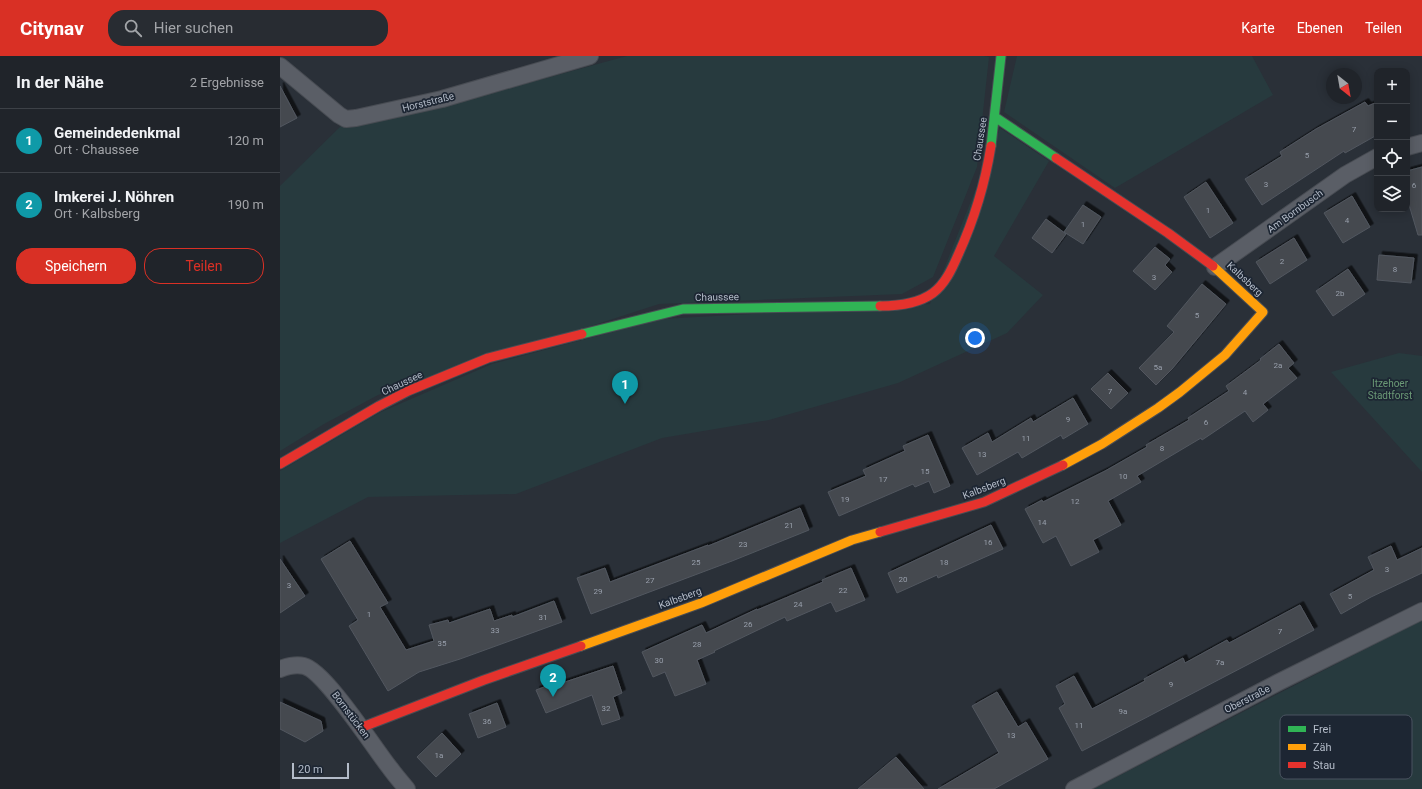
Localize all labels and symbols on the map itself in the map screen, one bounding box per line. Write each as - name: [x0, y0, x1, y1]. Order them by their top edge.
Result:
- north arrow: [1326, 68, 1362, 104]
- street label: Horststraße: [401, 90, 455, 114]
- street label: Chaussee: [971, 116, 989, 162]
- house number: 7: [1352, 125, 1357, 134]
- house number: 5: [1305, 151, 1310, 160]
- house number: 3: [1264, 180, 1268, 189]
- house number: 6: [1412, 181, 1417, 190]
- street label: Am Bornbusch: [1265, 187, 1325, 235]
- house number: 1: [1206, 206, 1210, 215]
- house number: 4: [1345, 216, 1350, 225]
- house number: 1: [1081, 220, 1085, 229]
- house number: 2: [1280, 257, 1285, 266]
- street label: Kalbsberg: [1225, 260, 1265, 298]
- house number: 8: [1393, 265, 1398, 274]
- house number: 3: [1152, 273, 1156, 282]
- house number: 2b: [1336, 289, 1345, 298]
- street label: Chaussee: [695, 291, 739, 303]
- house number: 5: [1195, 311, 1200, 320]
- your location: [965, 328, 985, 348]
- house number: 2a: [1274, 361, 1282, 370]
- house number: 5a: [1154, 363, 1162, 372]
- street label: Chaussee: [380, 369, 424, 397]
- pin: 1: [612, 371, 638, 404]
- park label: Itzehoer Stadtforst: [1368, 378, 1412, 401]
- house number: 7: [1108, 387, 1113, 396]
- house number: 4: [1243, 388, 1248, 397]
- house number: 9: [1066, 415, 1070, 424]
- house number: 6: [1204, 418, 1209, 427]
- house number: 11: [1022, 434, 1031, 443]
- house number: 8: [1160, 444, 1165, 453]
- house number: 13: [978, 450, 987, 459]
- house number: 15: [921, 467, 930, 476]
- house number: 10: [1119, 472, 1128, 481]
- house number: 17: [879, 475, 888, 484]
- street label: Kalbsberg: [961, 475, 1007, 501]
- house number: 19: [841, 495, 850, 504]
- house number: 12: [1071, 497, 1080, 506]
- house number: 14: [1038, 518, 1047, 527]
- house number: 21: [785, 521, 794, 530]
- house number: 16: [984, 538, 993, 547]
- house number: 23: [739, 540, 748, 549]
- house number: 25: [692, 558, 701, 567]
- house number: 18: [940, 558, 949, 567]
- house number: 3: [1385, 565, 1389, 574]
- house number: 20: [899, 575, 908, 584]
- house number: 27: [646, 576, 655, 585]
- house number: 3: [287, 581, 291, 590]
- street label: Kalbsberg: [657, 585, 703, 611]
- house number: 22: [839, 586, 848, 595]
- house number: 29: [594, 587, 603, 596]
- house number: 5: [1348, 592, 1353, 601]
- house number: 24: [794, 600, 803, 609]
- house number: 1: [367, 610, 371, 619]
- house number: 31: [539, 613, 548, 622]
- house number: 26: [744, 620, 753, 629]
- house number: 33: [491, 626, 500, 635]
- house number: 7: [1278, 627, 1283, 636]
- house number: 35: [438, 639, 447, 648]
- house number: 28: [693, 640, 702, 649]
- house number: 30: [655, 656, 664, 665]
- house number: 7a: [1216, 658, 1224, 667]
- pin: 2: [540, 664, 566, 697]
- house number: 9: [1169, 680, 1173, 689]
- street label: Oberstraße: [1222, 683, 1272, 715]
- street label: Bornstücken: [330, 689, 372, 741]
- house number: 32: [602, 704, 611, 713]
- house number: 9a: [1119, 707, 1127, 716]
- legend: [1280, 715, 1412, 779]
- house number: 36: [483, 717, 492, 726]
- house number: 11: [1075, 721, 1084, 730]
- text: Frei: [1313, 723, 1331, 736]
- house number: 13: [1007, 731, 1016, 740]
- text: Zäh: [1313, 741, 1332, 754]
- house number: 1a: [435, 751, 443, 760]
- text: Stau: [1313, 759, 1335, 772]
- scale bar: [292, 761, 349, 780]

